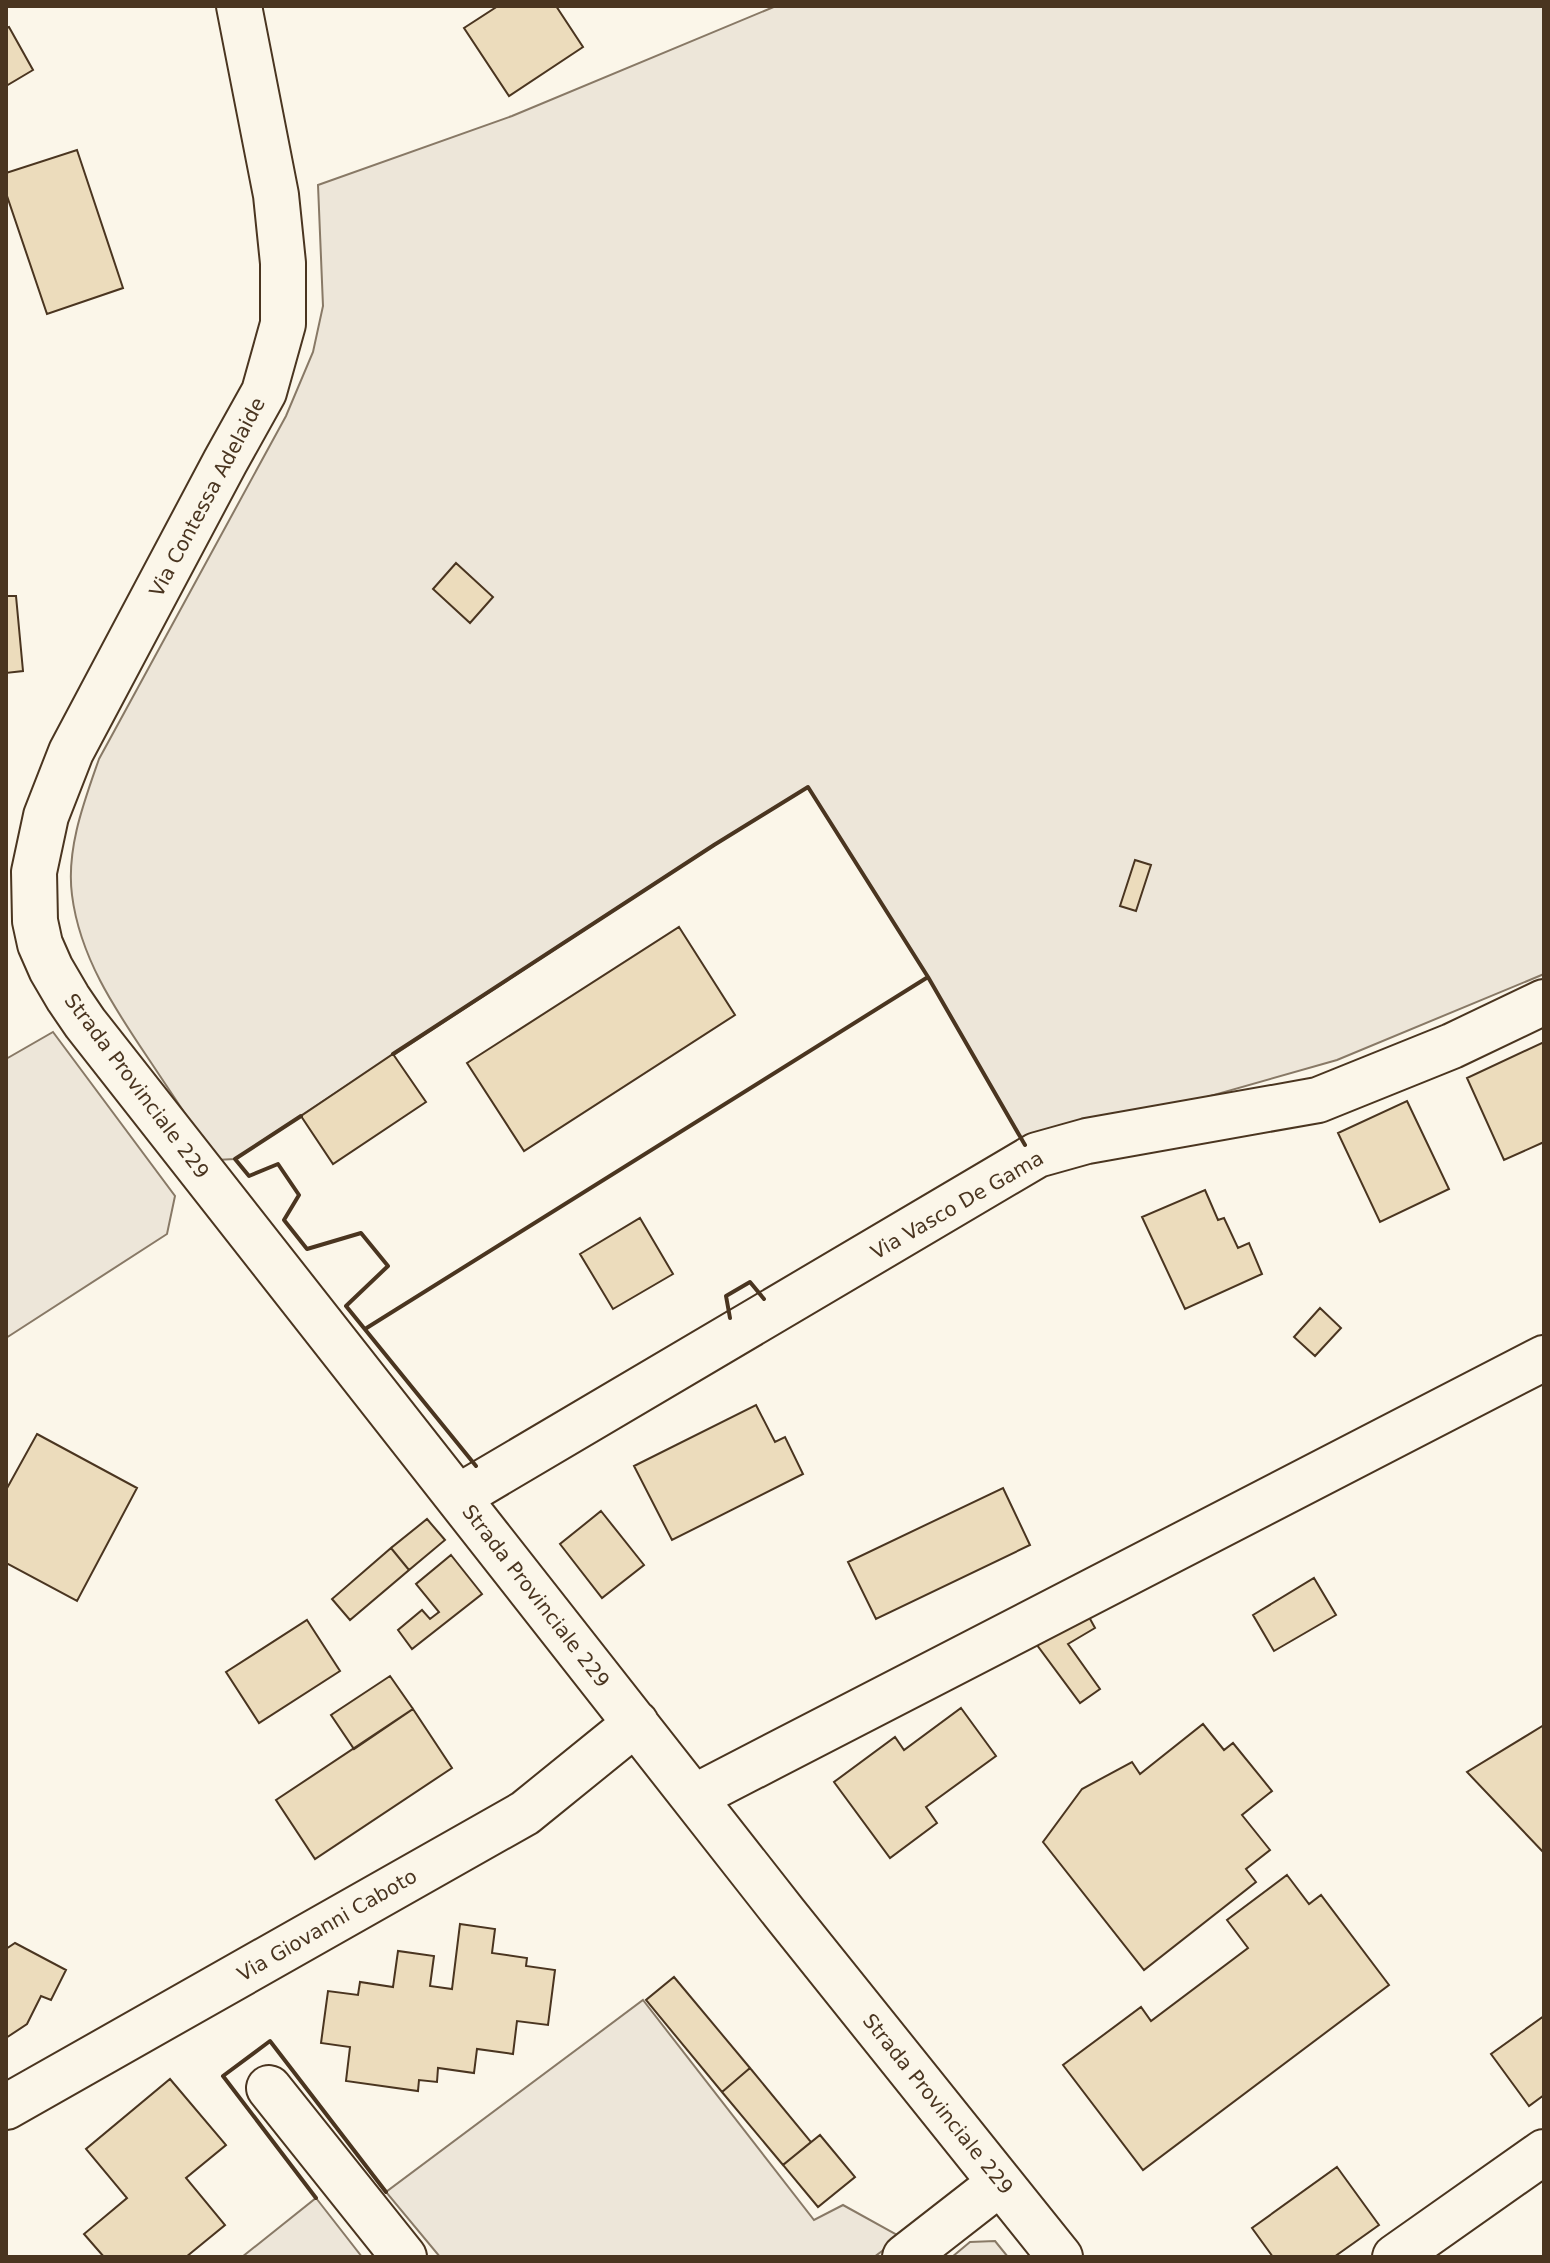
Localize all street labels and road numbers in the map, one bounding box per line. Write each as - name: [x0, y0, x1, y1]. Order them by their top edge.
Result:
- street label: Via Contessa Adelaide: [144, 393, 270, 601]
- street label: Strada Provinciale 229: [60, 989, 214, 1183]
- street label: Via Vasco De Gama: [866, 1146, 1048, 1264]
- street label: Strada Provinciale 229: [457, 1500, 615, 1692]
- street label: Via Giovanni Caboto: [233, 1864, 421, 1986]
- street label: Strada Provinciale 229: [858, 2009, 1018, 2199]

